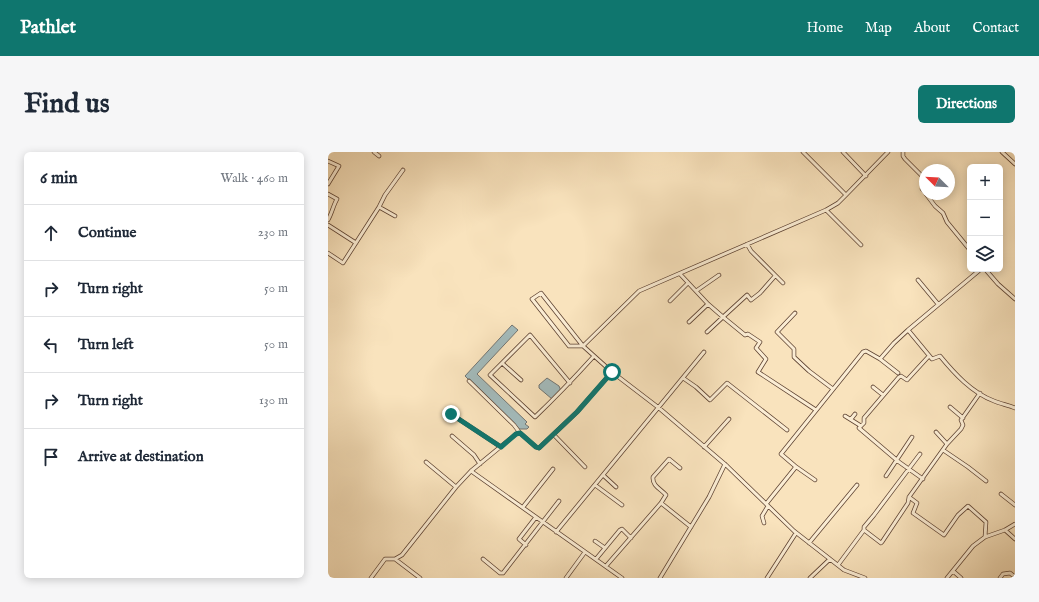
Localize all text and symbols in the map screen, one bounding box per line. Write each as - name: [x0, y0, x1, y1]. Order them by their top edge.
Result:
- text: Pathlet: [20, 16, 76, 40]
- text: Home: [807, 19, 843, 37]
- text: Map: [865, 19, 892, 37]
- text: About: [914, 19, 950, 37]
- text: Contact: [972, 19, 1019, 37]
- button: Directions: [918, 85, 1015, 123]
- text: Find us: [24, 87, 110, 122]
- north arrow: [919, 164, 955, 200]
- map controls: [967, 164, 1003, 272]
- button: +: [967, 164, 1003, 200]
- text: 6 min: [40, 168, 78, 189]
- text: Walk · 460 m: [221, 170, 288, 187]
- button: −: [967, 200, 1003, 236]
- icon: ahead: [40, 222, 62, 244]
- text: Continue: [78, 223, 136, 242]
- text: 230 m: [258, 224, 288, 241]
- button: layers: [967, 236, 1003, 272]
- icon: right: [40, 278, 62, 300]
- text: Turn right: [78, 279, 143, 298]
- text: 50 m: [264, 280, 288, 297]
- icon: left: [40, 334, 62, 356]
- text: Turn left: [78, 335, 134, 354]
- text: 50 m: [264, 336, 288, 353]
- route start: [603, 363, 621, 381]
- icon: right: [40, 390, 62, 412]
- text: Turn right: [78, 391, 143, 410]
- text: 130 m: [259, 392, 288, 409]
- route end: [442, 405, 460, 423]
- icon: arrive: [40, 446, 62, 468]
- text: Arrive at destination: [78, 447, 204, 466]

